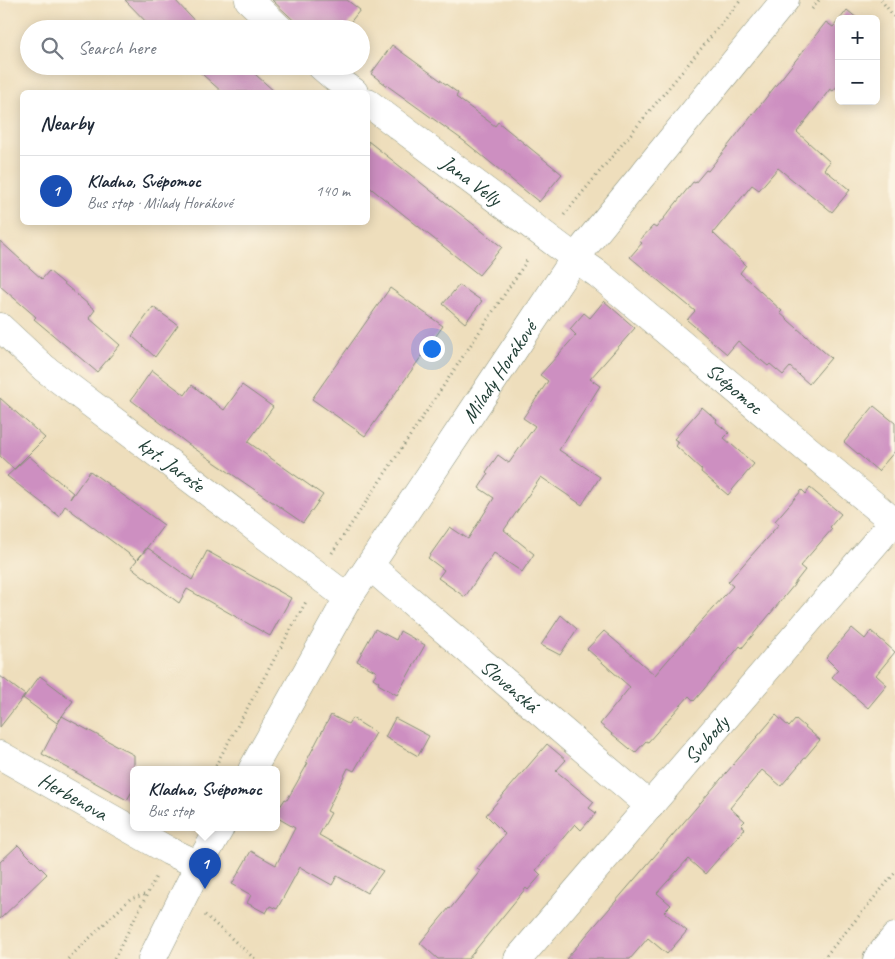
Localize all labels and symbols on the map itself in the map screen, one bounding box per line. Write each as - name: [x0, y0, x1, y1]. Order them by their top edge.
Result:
- street label: Jana Velly: [435, 149, 508, 213]
- street label: Milady Horákové: [456, 313, 544, 428]
- your location: [419, 336, 445, 362]
- street label: Svépomoc: [701, 357, 769, 421]
- street label: kpt. Jaroše: [133, 431, 211, 499]
- street label: Slovenská: [475, 653, 546, 719]
- street label: Svobody: [678, 709, 735, 769]
- street label: Herbenova: [34, 767, 114, 827]
- pin: 1: [189, 848, 221, 889]

